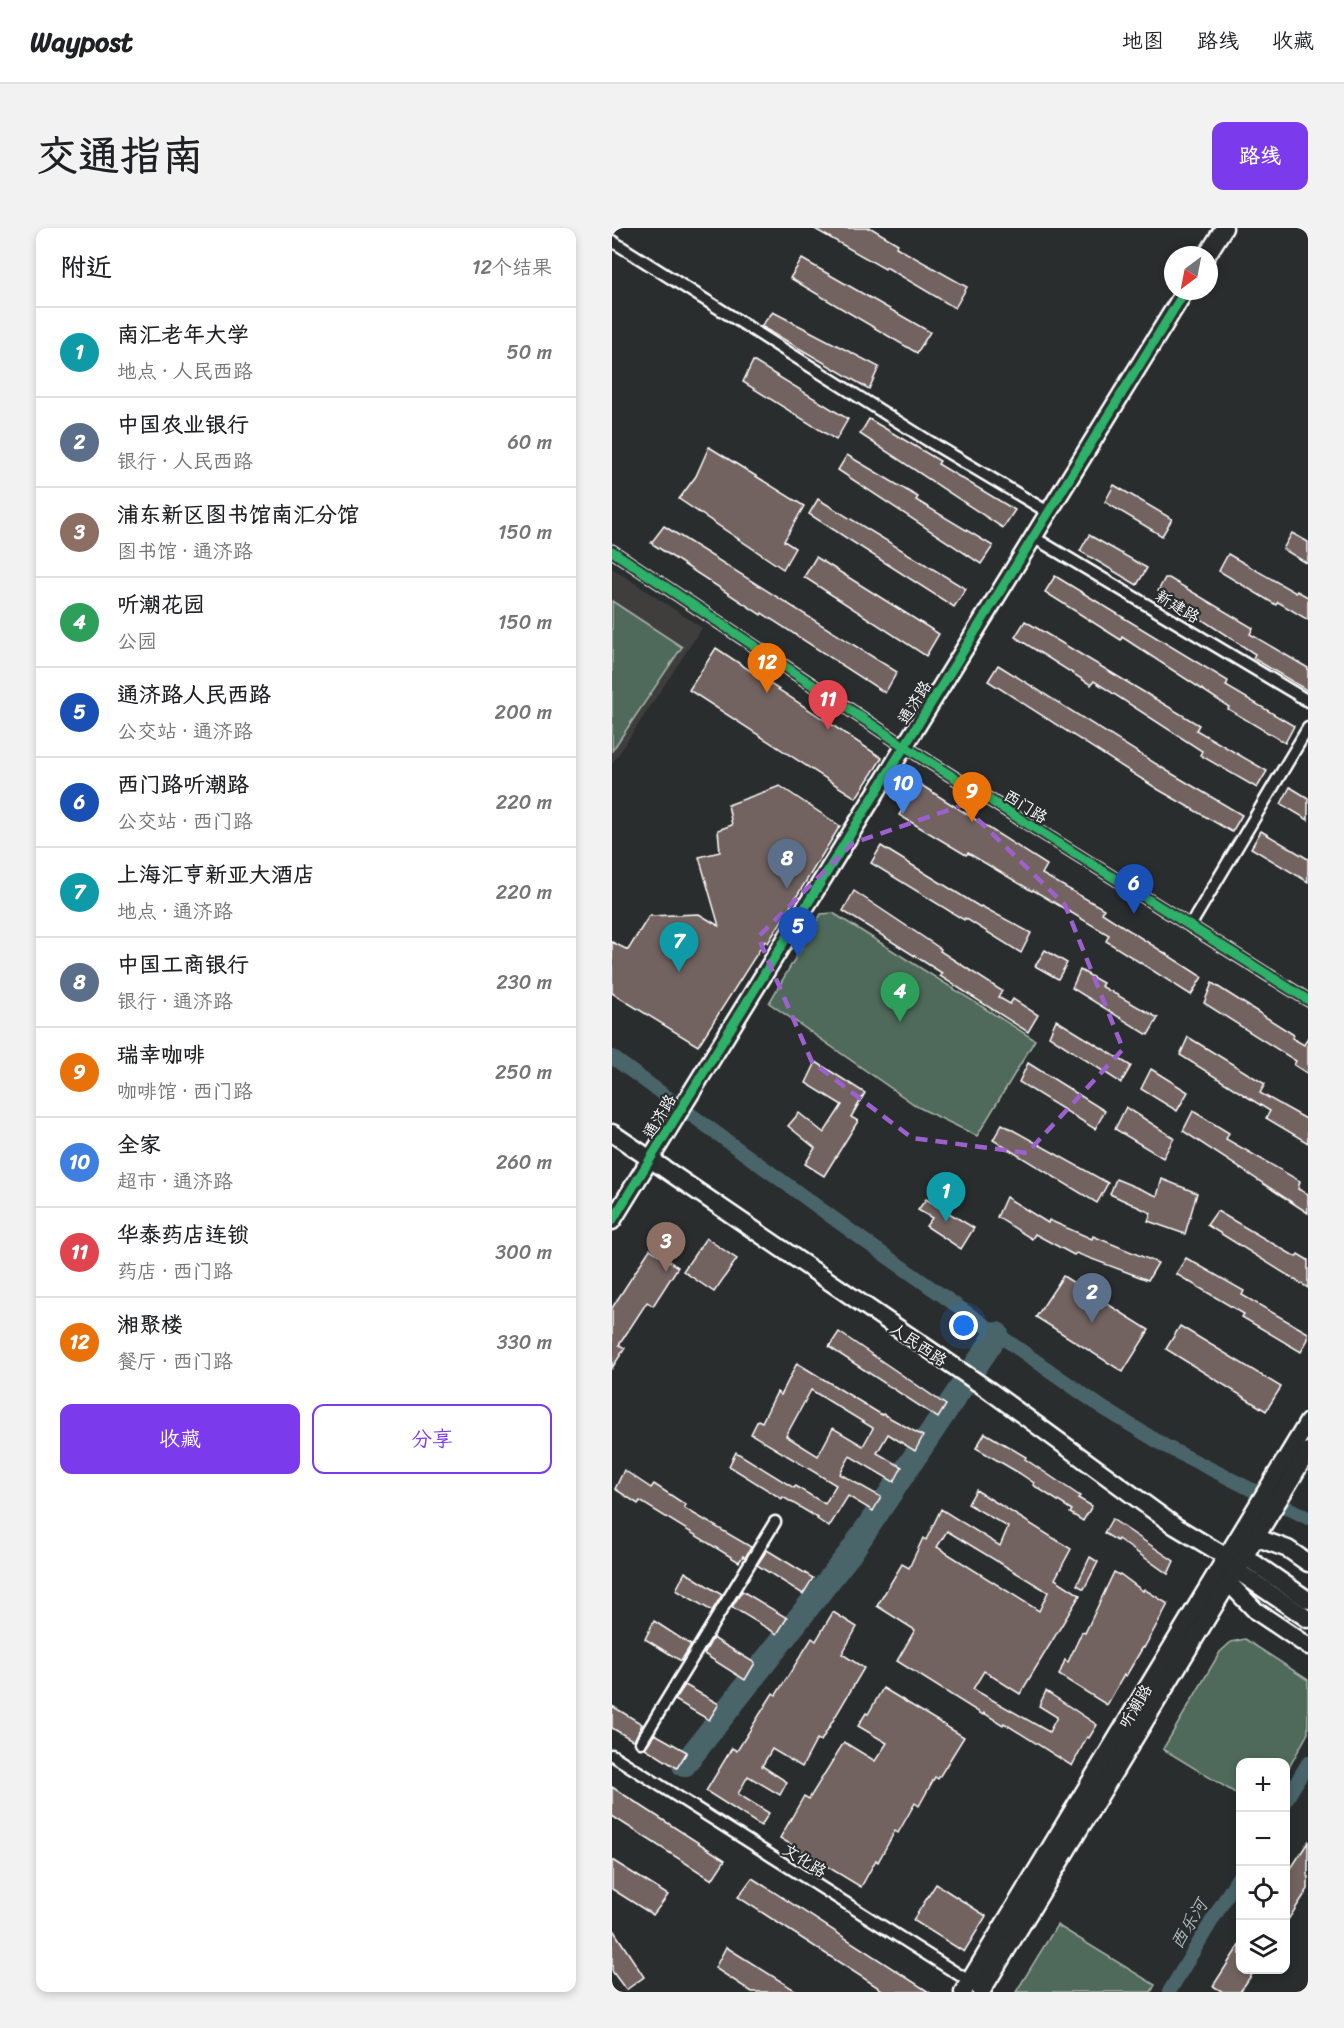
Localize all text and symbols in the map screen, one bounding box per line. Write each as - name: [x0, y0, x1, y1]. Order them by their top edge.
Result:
- text: Waypost: [30, 17, 133, 66]
- text: 地图: [1122, 22, 1164, 60]
- text: 路线: [1197, 22, 1239, 60]
- text: 收藏: [1272, 22, 1314, 60]
- text: 交通指南: [36, 119, 204, 193]
- button: 路线: [1212, 122, 1308, 190]
- text: 附近: [60, 244, 112, 290]
- north arrow: [1164, 246, 1218, 300]
- text: 12个结果: [472, 250, 552, 285]
- text: 南汇老年大学: [117, 315, 249, 354]
- text: 1: [75, 335, 84, 370]
- text: 50 m: [507, 335, 552, 370]
- text: 地点 · 人民西路: [117, 354, 253, 389]
- text: 中国农业银行: [117, 405, 249, 444]
- text: 2: [74, 425, 85, 460]
- text: 60 m: [507, 425, 552, 460]
- text: 银行 · 人民西路: [117, 444, 253, 479]
- text: 浦东新区图书馆南汇分馆: [117, 495, 359, 534]
- text: 3: [74, 515, 85, 550]
- text: 150 m: [498, 515, 552, 550]
- text: 图书馆 · 通济路: [117, 534, 253, 569]
- street label: 新建路: [1150, 582, 1206, 631]
- text: 听潮花园: [117, 585, 205, 624]
- text: 4: [73, 605, 86, 640]
- text: 150 m: [498, 605, 552, 640]
- text: 公园: [117, 624, 157, 659]
- pin: 12: [748, 644, 786, 693]
- street label: 通济路: [889, 674, 939, 730]
- text: 通济路人民西路: [117, 675, 271, 714]
- pin: 11: [808, 680, 848, 730]
- text: 5: [73, 695, 86, 730]
- text: 200 m: [495, 695, 552, 730]
- text: 公交站 · 通济路: [117, 714, 253, 749]
- pin: 10: [884, 764, 922, 814]
- text: 西门路听潮路: [117, 765, 249, 804]
- pin: 9: [952, 772, 992, 822]
- street label: 西门路: [998, 781, 1054, 831]
- text: 6: [74, 785, 85, 820]
- text: 220 m: [496, 785, 552, 820]
- text: 公交站 · 西门路: [117, 804, 253, 839]
- pin: 8: [768, 840, 807, 889]
- text: 上海汇亨新亚大酒店: [117, 855, 315, 894]
- pin: 6: [1114, 864, 1154, 914]
- text: 7: [74, 875, 85, 910]
- text: 220 m: [496, 875, 552, 910]
- text: 地点 · 通济路: [117, 894, 233, 929]
- pin: 5: [778, 908, 818, 957]
- pin: 7: [660, 922, 698, 972]
- text: 中国工商银行: [117, 945, 249, 984]
- text: 8: [73, 965, 86, 1000]
- text: 230 m: [496, 965, 552, 1000]
- pin: 4: [880, 972, 920, 1022]
- text: 银行 · 通济路: [117, 984, 233, 1019]
- text: 瑞幸咖啡: [117, 1035, 205, 1074]
- text: 9: [73, 1055, 86, 1090]
- text: 250 m: [495, 1055, 552, 1090]
- text: 咖啡馆 · 西门路: [117, 1074, 253, 1109]
- street label: 通济路: [635, 1088, 684, 1144]
- text: 全家: [117, 1125, 161, 1164]
- text: 10: [69, 1145, 90, 1180]
- text: 260 m: [496, 1145, 552, 1180]
- text: 超市 · 通济路: [117, 1164, 233, 1199]
- pin: 1: [926, 1172, 966, 1222]
- text: 华泰药店连锁: [117, 1215, 249, 1254]
- pin: 3: [646, 1222, 686, 1272]
- text: 11: [71, 1235, 88, 1270]
- text: 300 m: [495, 1235, 552, 1270]
- text: 药店 · 西门路: [117, 1254, 233, 1289]
- pin: 2: [1072, 1274, 1112, 1323]
- text: 湘聚楼: [117, 1305, 183, 1344]
- your location: [949, 1311, 978, 1340]
- street label: 人民西路: [884, 1314, 953, 1374]
- text: 12: [69, 1325, 90, 1360]
- text: 330 m: [497, 1325, 552, 1360]
- text: 餐厅 · 西门路: [117, 1344, 233, 1379]
- button: 收藏: [60, 1404, 300, 1474]
- button: 分享: [312, 1404, 552, 1474]
- street label: 听潮路: [1111, 1678, 1160, 1734]
- map controls: [1236, 1758, 1290, 1974]
- button: +: [1236, 1758, 1290, 1812]
- button: −: [1236, 1812, 1290, 1866]
- street label: 文化路: [777, 1835, 833, 1885]
- button: locate: [1236, 1866, 1290, 1920]
- water label: 西乐河: [1161, 1890, 1218, 1955]
- button: layers: [1236, 1920, 1290, 1974]

